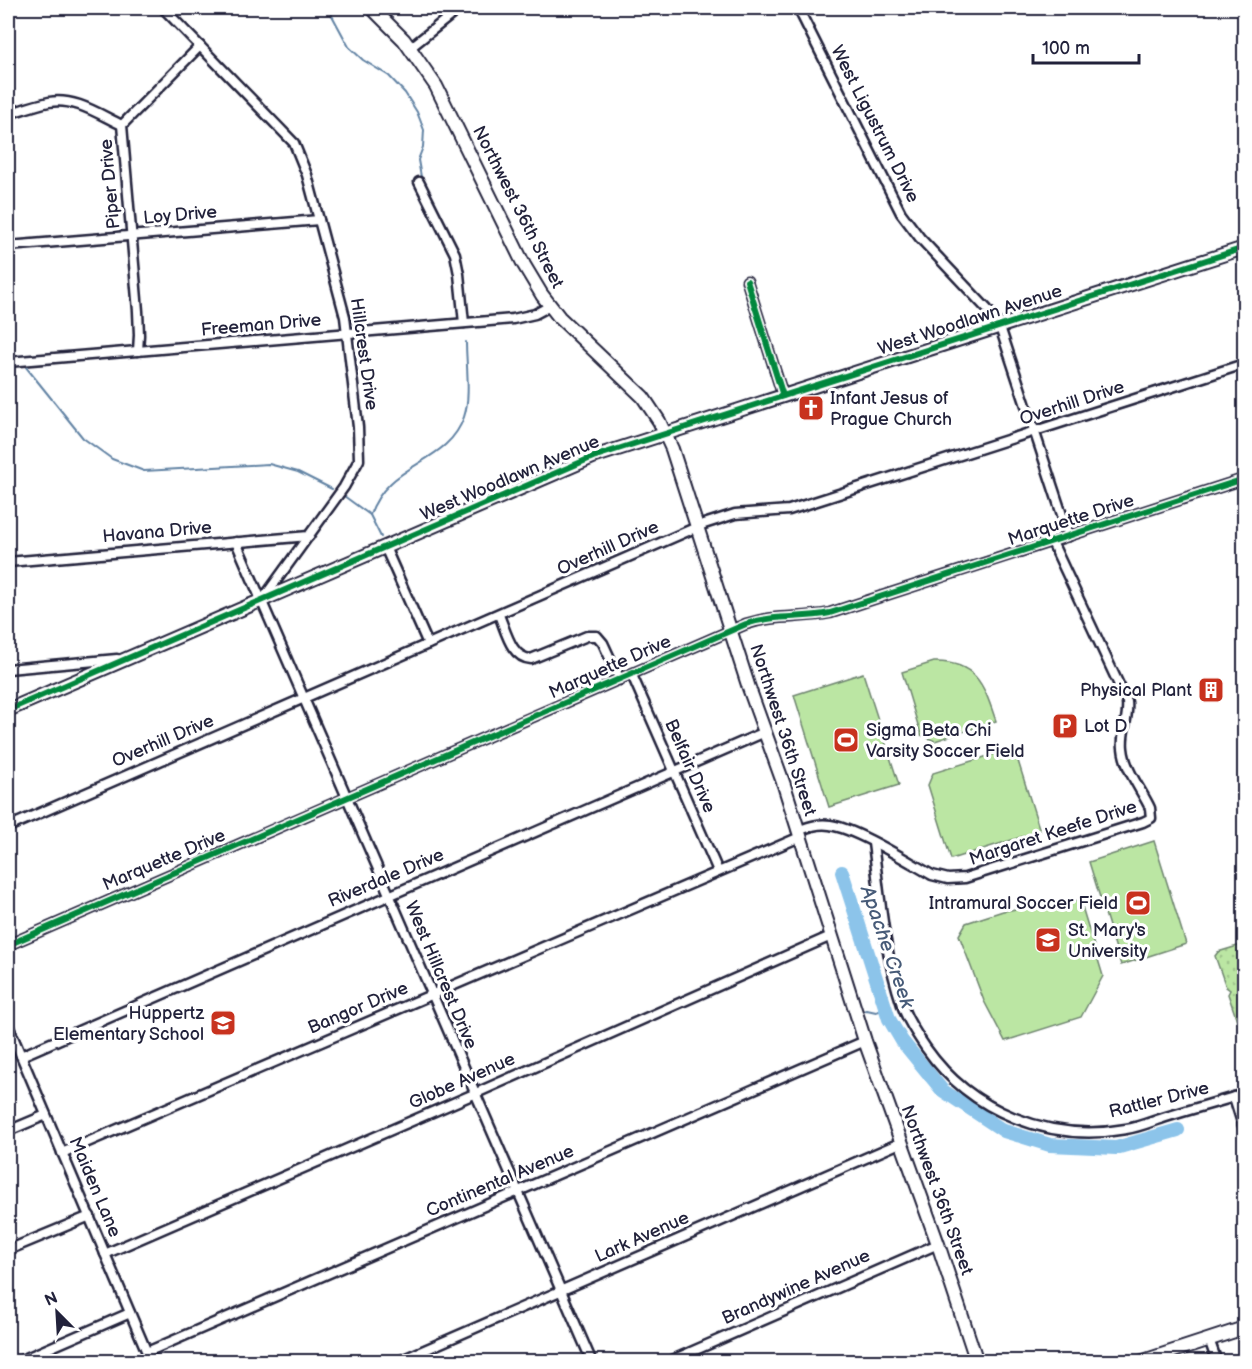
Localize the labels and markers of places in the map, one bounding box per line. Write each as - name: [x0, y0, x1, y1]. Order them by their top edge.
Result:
- place label: Infant Jesus of Prague Church: [830, 388, 952, 430]
- church icon: Infant Jesus of Prague Church: [796, 393, 826, 423]
- building icon: Physical Plant: [1196, 675, 1226, 705]
- place label: Physical Plant: [1080, 680, 1192, 701]
- parking icon: Lot D: [1050, 711, 1080, 741]
- place label: Lot D: [1084, 716, 1127, 737]
- place label: Sigma Beta Chi Varsity Soccer Field: [866, 720, 1025, 762]
- sports icon: Sigma Beta Chi Varsity Soccer Field: [831, 725, 861, 755]
- sports icon: Intramural Soccer Field: [1123, 888, 1153, 918]
- place label: Intramural Soccer Field: [929, 893, 1118, 914]
- place label: St. Mary's University: [1068, 920, 1148, 962]
- school or university icon: St. Mary's University: [1033, 925, 1063, 955]
- place label: Huppertz Elementary School: [53, 1003, 204, 1045]
- school or university icon: Huppertz Elementary School: [208, 1008, 238, 1038]

